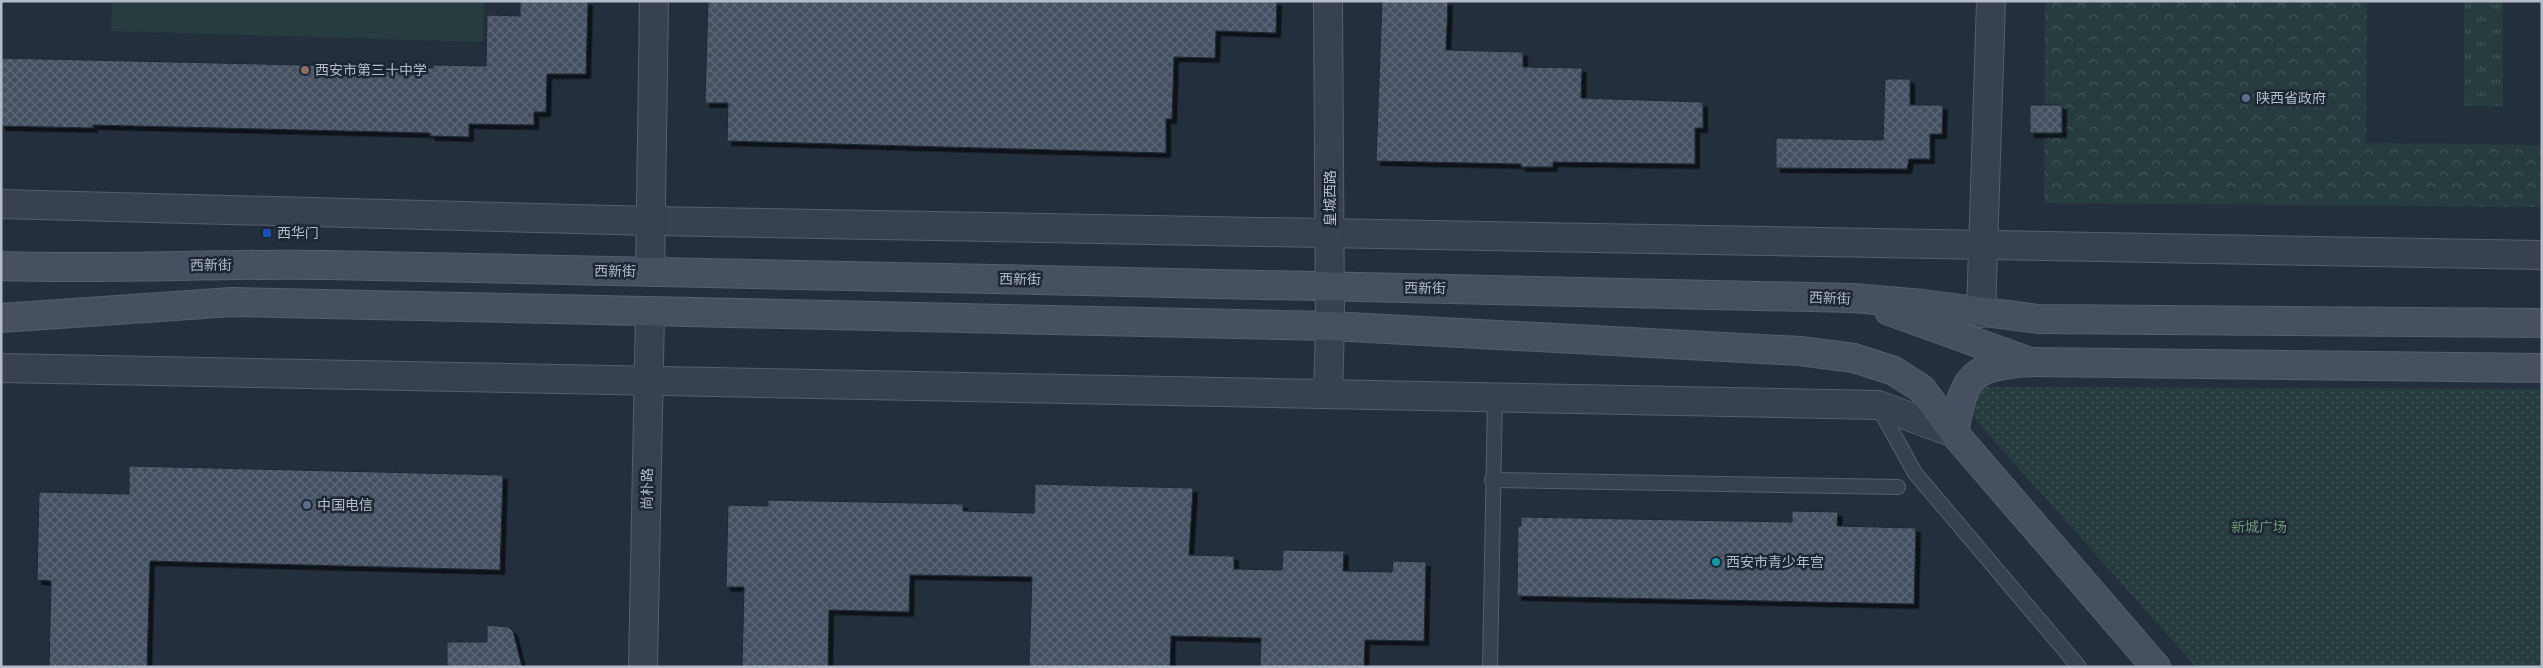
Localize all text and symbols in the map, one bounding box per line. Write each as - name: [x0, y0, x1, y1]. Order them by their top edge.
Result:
- place label: 西安市第三十中学: [315, 62, 427, 78]
- marker: 西安市第三十中学: [299, 64, 311, 76]
- place label: 陕西省政府: [2256, 90, 2326, 106]
- marker: 陕西省政府: [2240, 92, 2252, 104]
- street label: 皇城西路: [1322, 170, 1338, 226]
- place label: 西华门: [277, 225, 319, 241]
- marker: 西华门: [261, 227, 273, 239]
- street label: 西新街: [190, 257, 232, 273]
- street label: 西新街: [594, 263, 636, 279]
- street label: 西新街: [999, 271, 1041, 287]
- street label: 西新街: [1404, 280, 1446, 296]
- street label: 西新街: [1809, 289, 1851, 307]
- street label: 尚朴路: [639, 468, 655, 510]
- place label: 中国电信: [317, 497, 373, 513]
- marker: 中国电信: [301, 499, 313, 511]
- park label: 新城广场: [2231, 519, 2287, 535]
- place label: 西安市青少年宫: [1726, 554, 1824, 570]
- marker: 西安市青少年宫: [1710, 556, 1722, 568]

